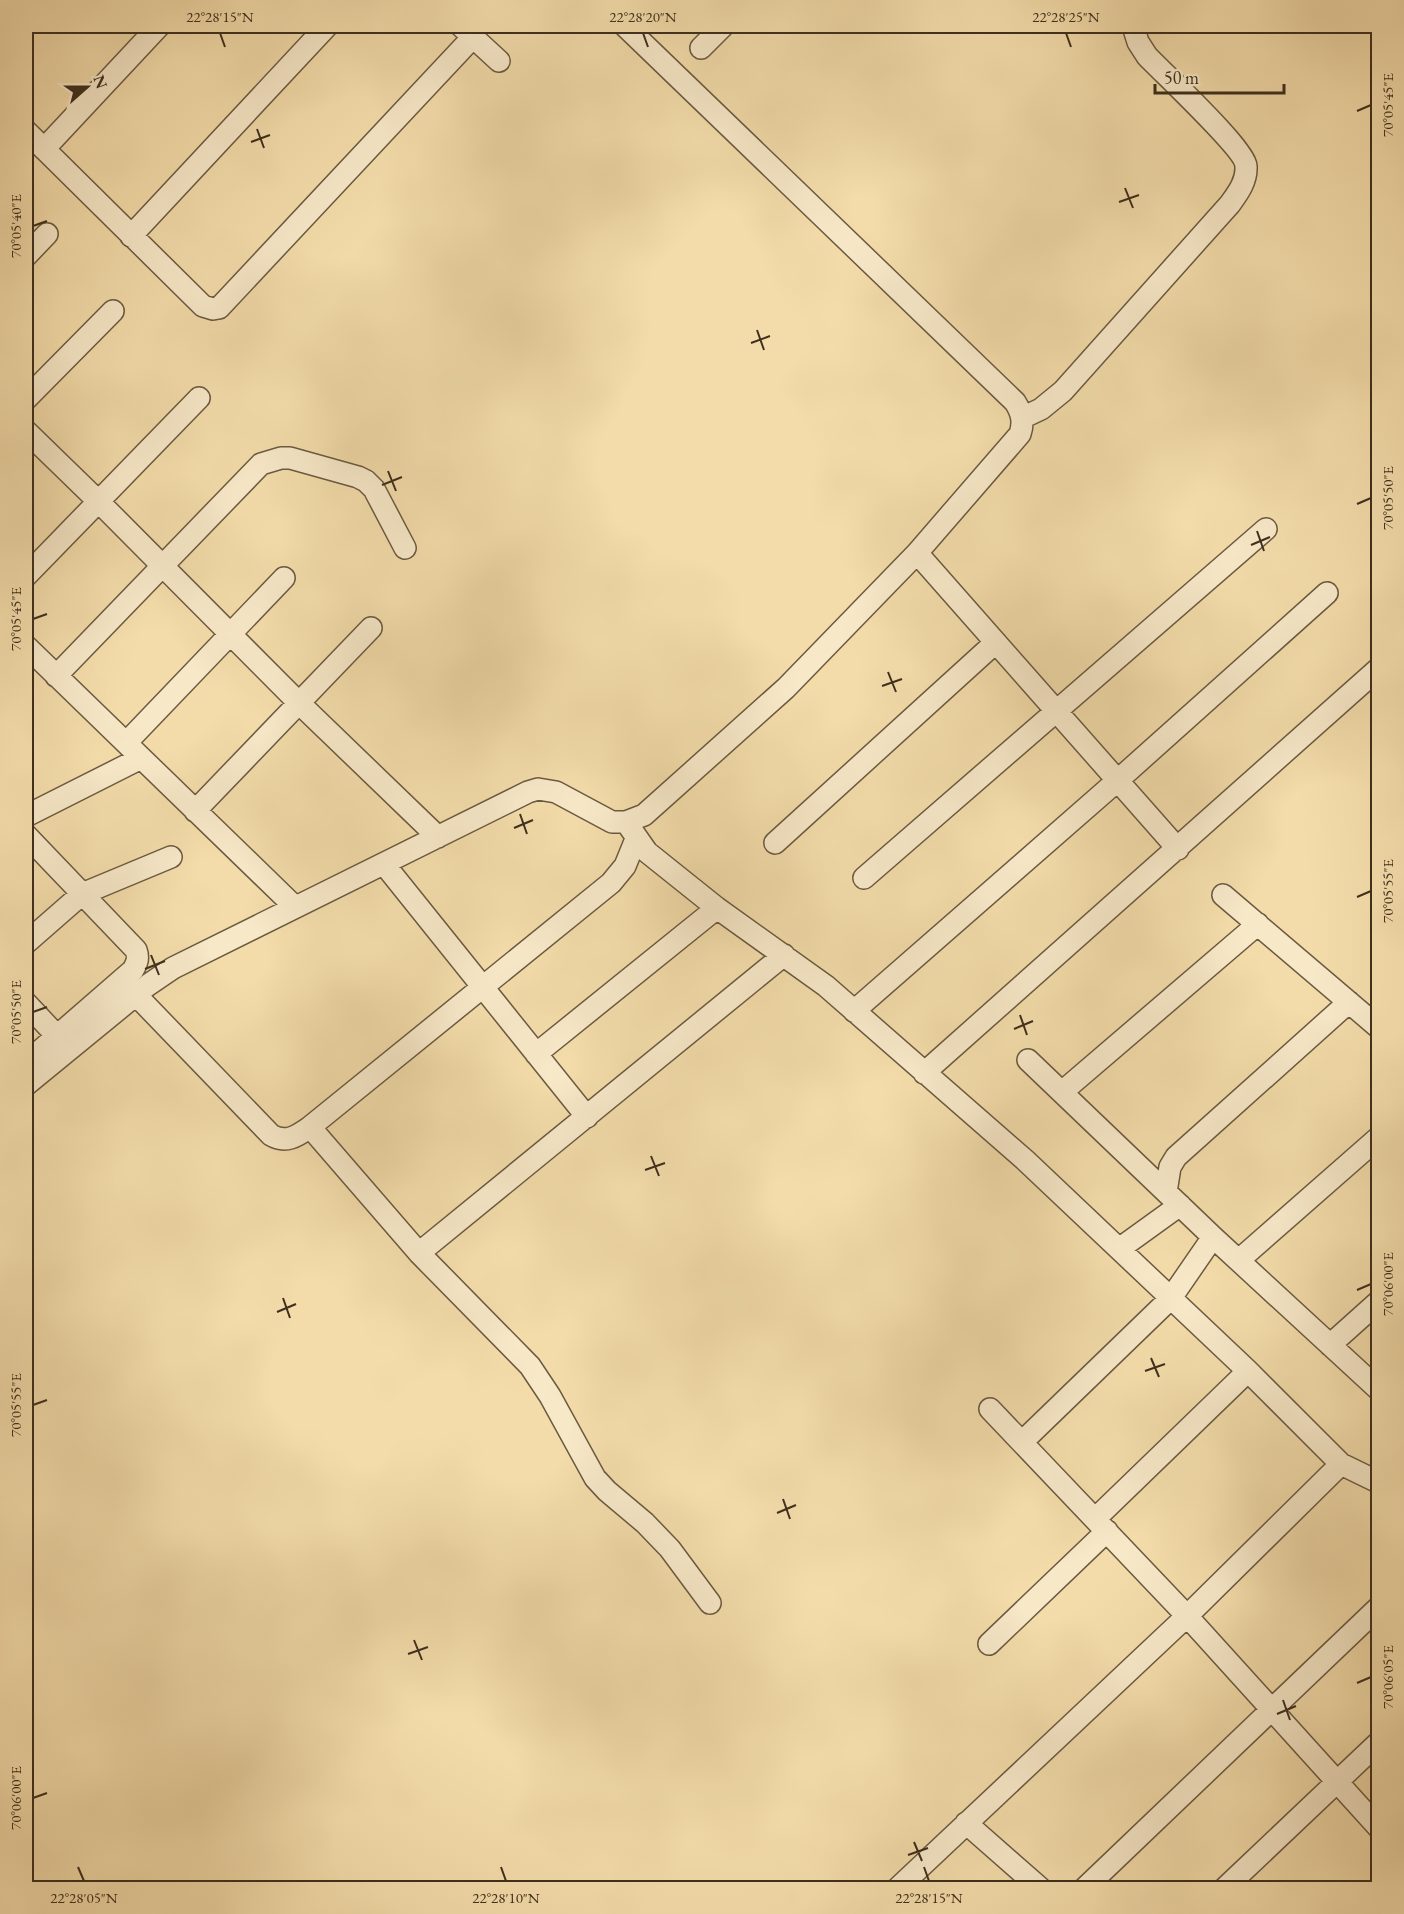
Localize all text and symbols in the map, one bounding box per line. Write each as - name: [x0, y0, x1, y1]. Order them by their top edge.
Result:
- text: 22°28'15"N: [186, 7, 254, 26]
- text: 22°28'20"N: [609, 7, 677, 26]
- text: 22°28'25"N: [1032, 7, 1100, 26]
- north arrow: [57, 57, 117, 117]
- scale bar: [1155, 57, 1284, 95]
- text: 50 m: [1164, 66, 1199, 89]
- text: N: [88, 72, 113, 92]
- text: 70°05'45"E: [1378, 72, 1397, 137]
- text: 70°05'40"E: [6, 193, 25, 258]
- text: 70°05'50"E: [1378, 465, 1397, 530]
- text: 70°05'45"E: [6, 586, 25, 651]
- text: 70°05'55"E: [1378, 858, 1397, 923]
- text: 70°05'50"E: [6, 979, 25, 1044]
- text: 70°06'00"E: [1378, 1251, 1397, 1316]
- text: 70°05'55"E: [6, 1372, 25, 1437]
- text: 70°06'05"E: [1378, 1644, 1397, 1709]
- text: 70°06'00"E: [6, 1765, 25, 1830]
- text: 22°28'05"N: [50, 1888, 118, 1907]
- text: 22°28'10"N: [472, 1888, 540, 1907]
- text: 22°28'15"N: [895, 1888, 963, 1907]

